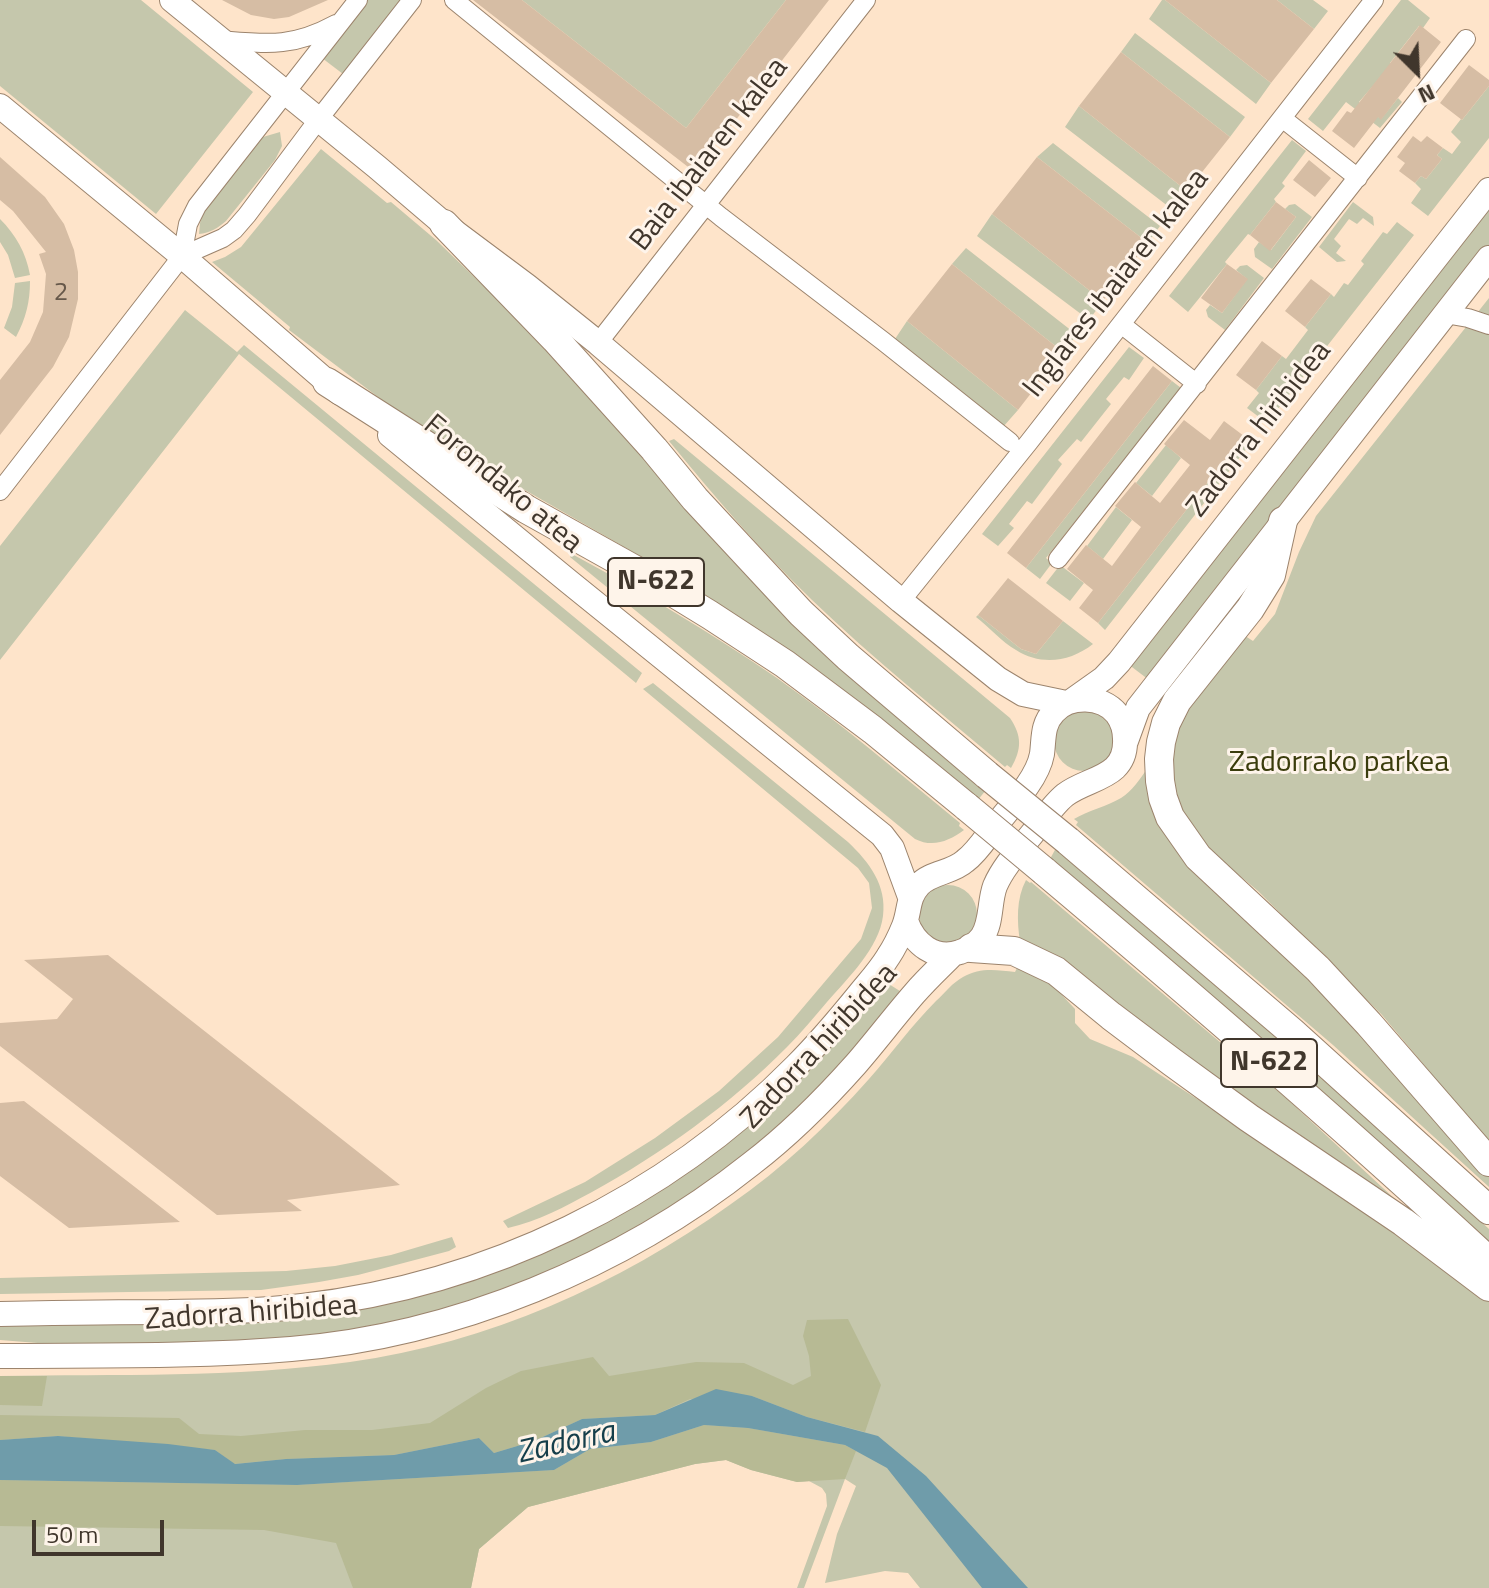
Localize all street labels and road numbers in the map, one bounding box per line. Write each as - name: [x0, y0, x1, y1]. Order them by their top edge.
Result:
- street label: Baia ibaiaren kalea: [623, 51, 797, 259]
- street label: Inglares ibaiaren kalea: [1017, 163, 1217, 405]
- street label: Zadorra hiribidea: [1180, 335, 1340, 525]
- street label: Forondako atea: [415, 408, 589, 562]
- road number: N-622: [608, 558, 704, 606]
- street label: Zadorra hiribidea: [734, 957, 906, 1137]
- road number: N-622: [1221, 1039, 1317, 1087]
- street label: Zadorra hiribidea: [143, 1289, 359, 1339]

